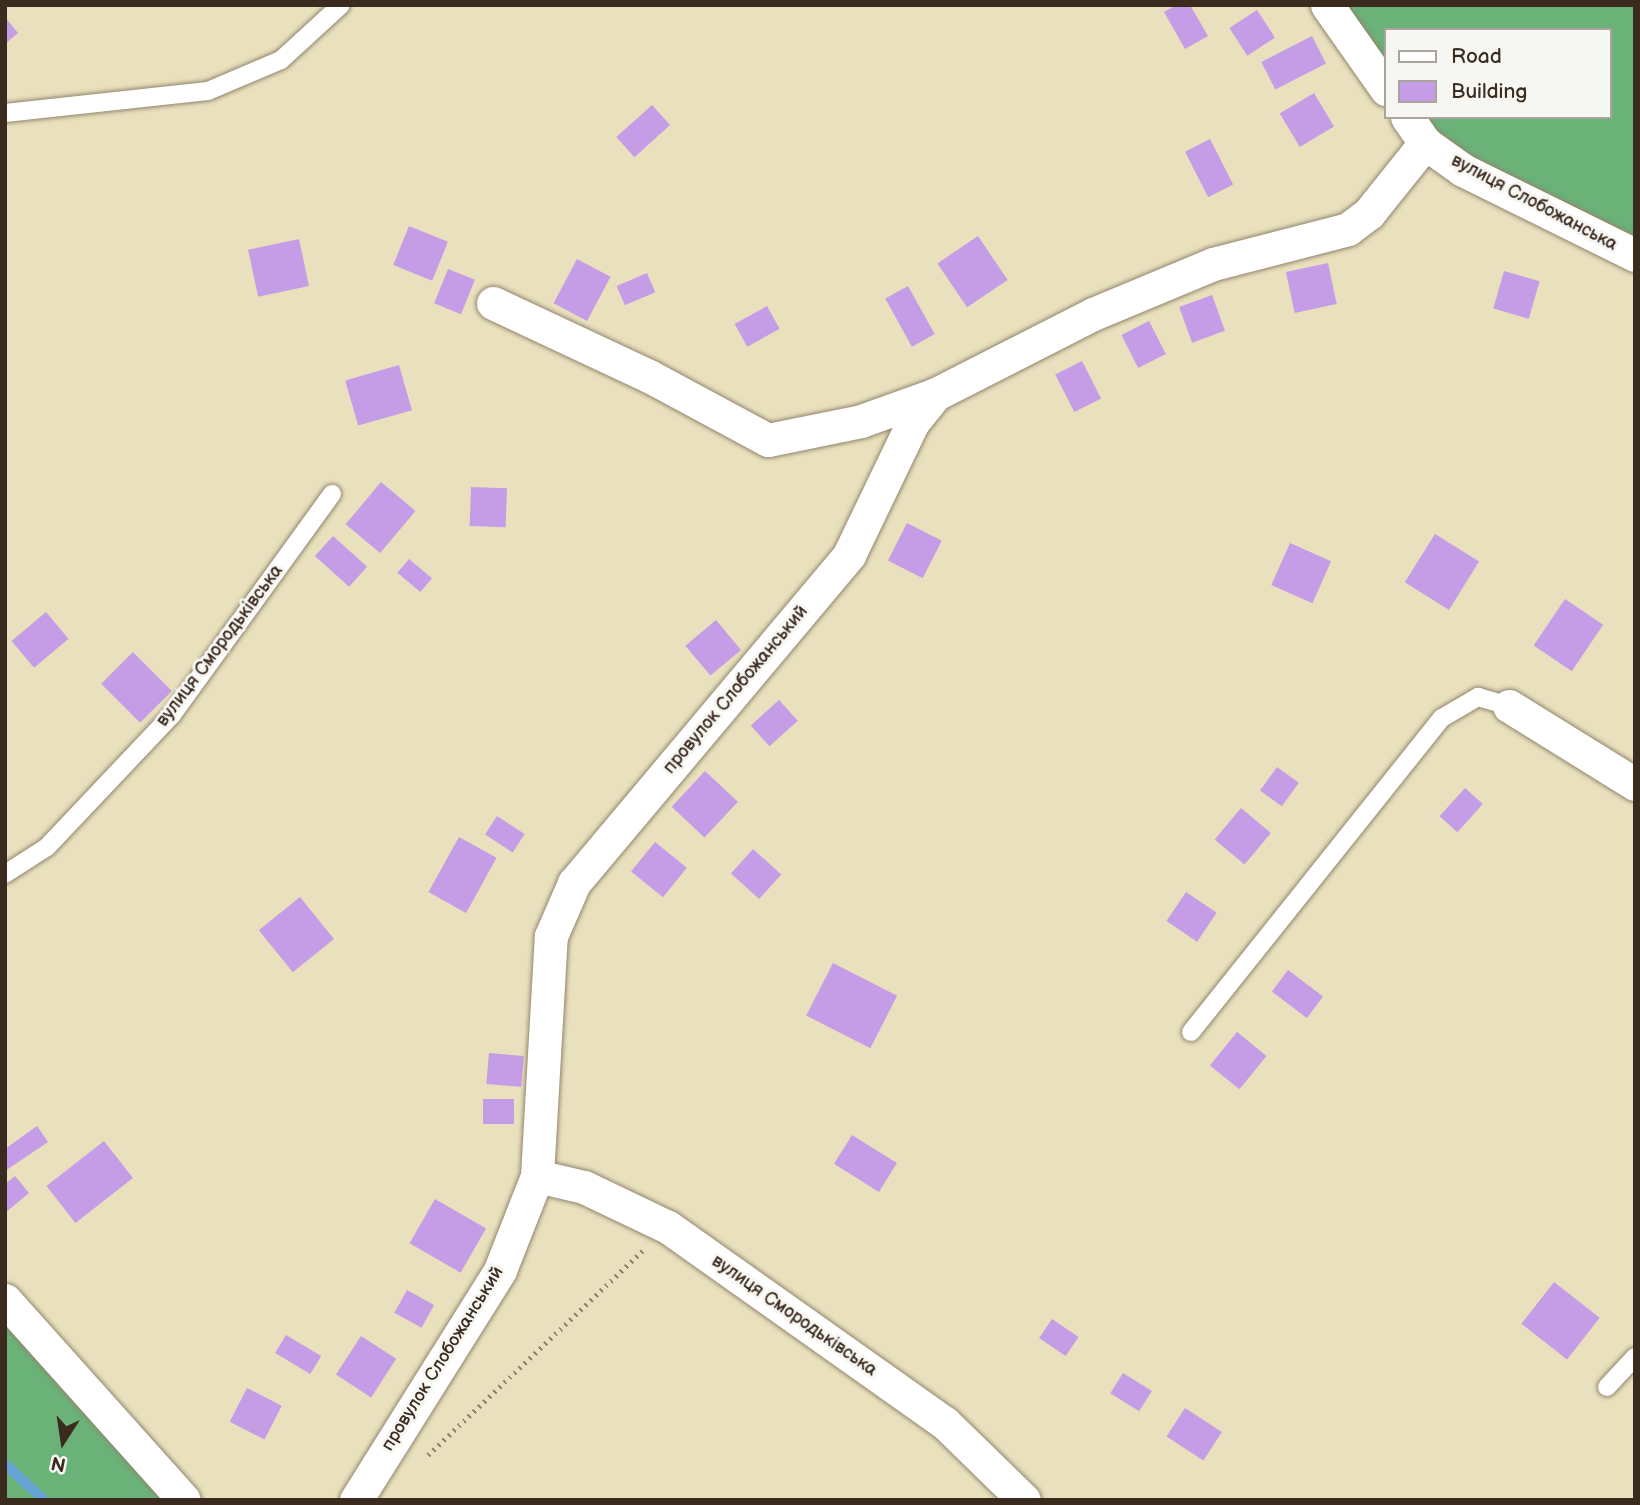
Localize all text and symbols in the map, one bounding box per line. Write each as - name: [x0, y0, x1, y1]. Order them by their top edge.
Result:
- legend: [1384, 28, 1612, 119]
- text: Road: [1451, 44, 1502, 69]
- text: Building: [1451, 79, 1527, 104]
- street label: вулиця Слобожанська: [1447, 150, 1621, 256]
- street label: вулиця Смородьківська: [152, 561, 288, 731]
- street label: провулок Слобожанський: [659, 601, 813, 779]
- street label: вулиця Смородьківська: [707, 1251, 881, 1381]
- street label: провулок Слобожанський: [377, 1263, 509, 1455]
- north arrow: [28, 1407, 98, 1477]
- text: N: [49, 1450, 68, 1476]

